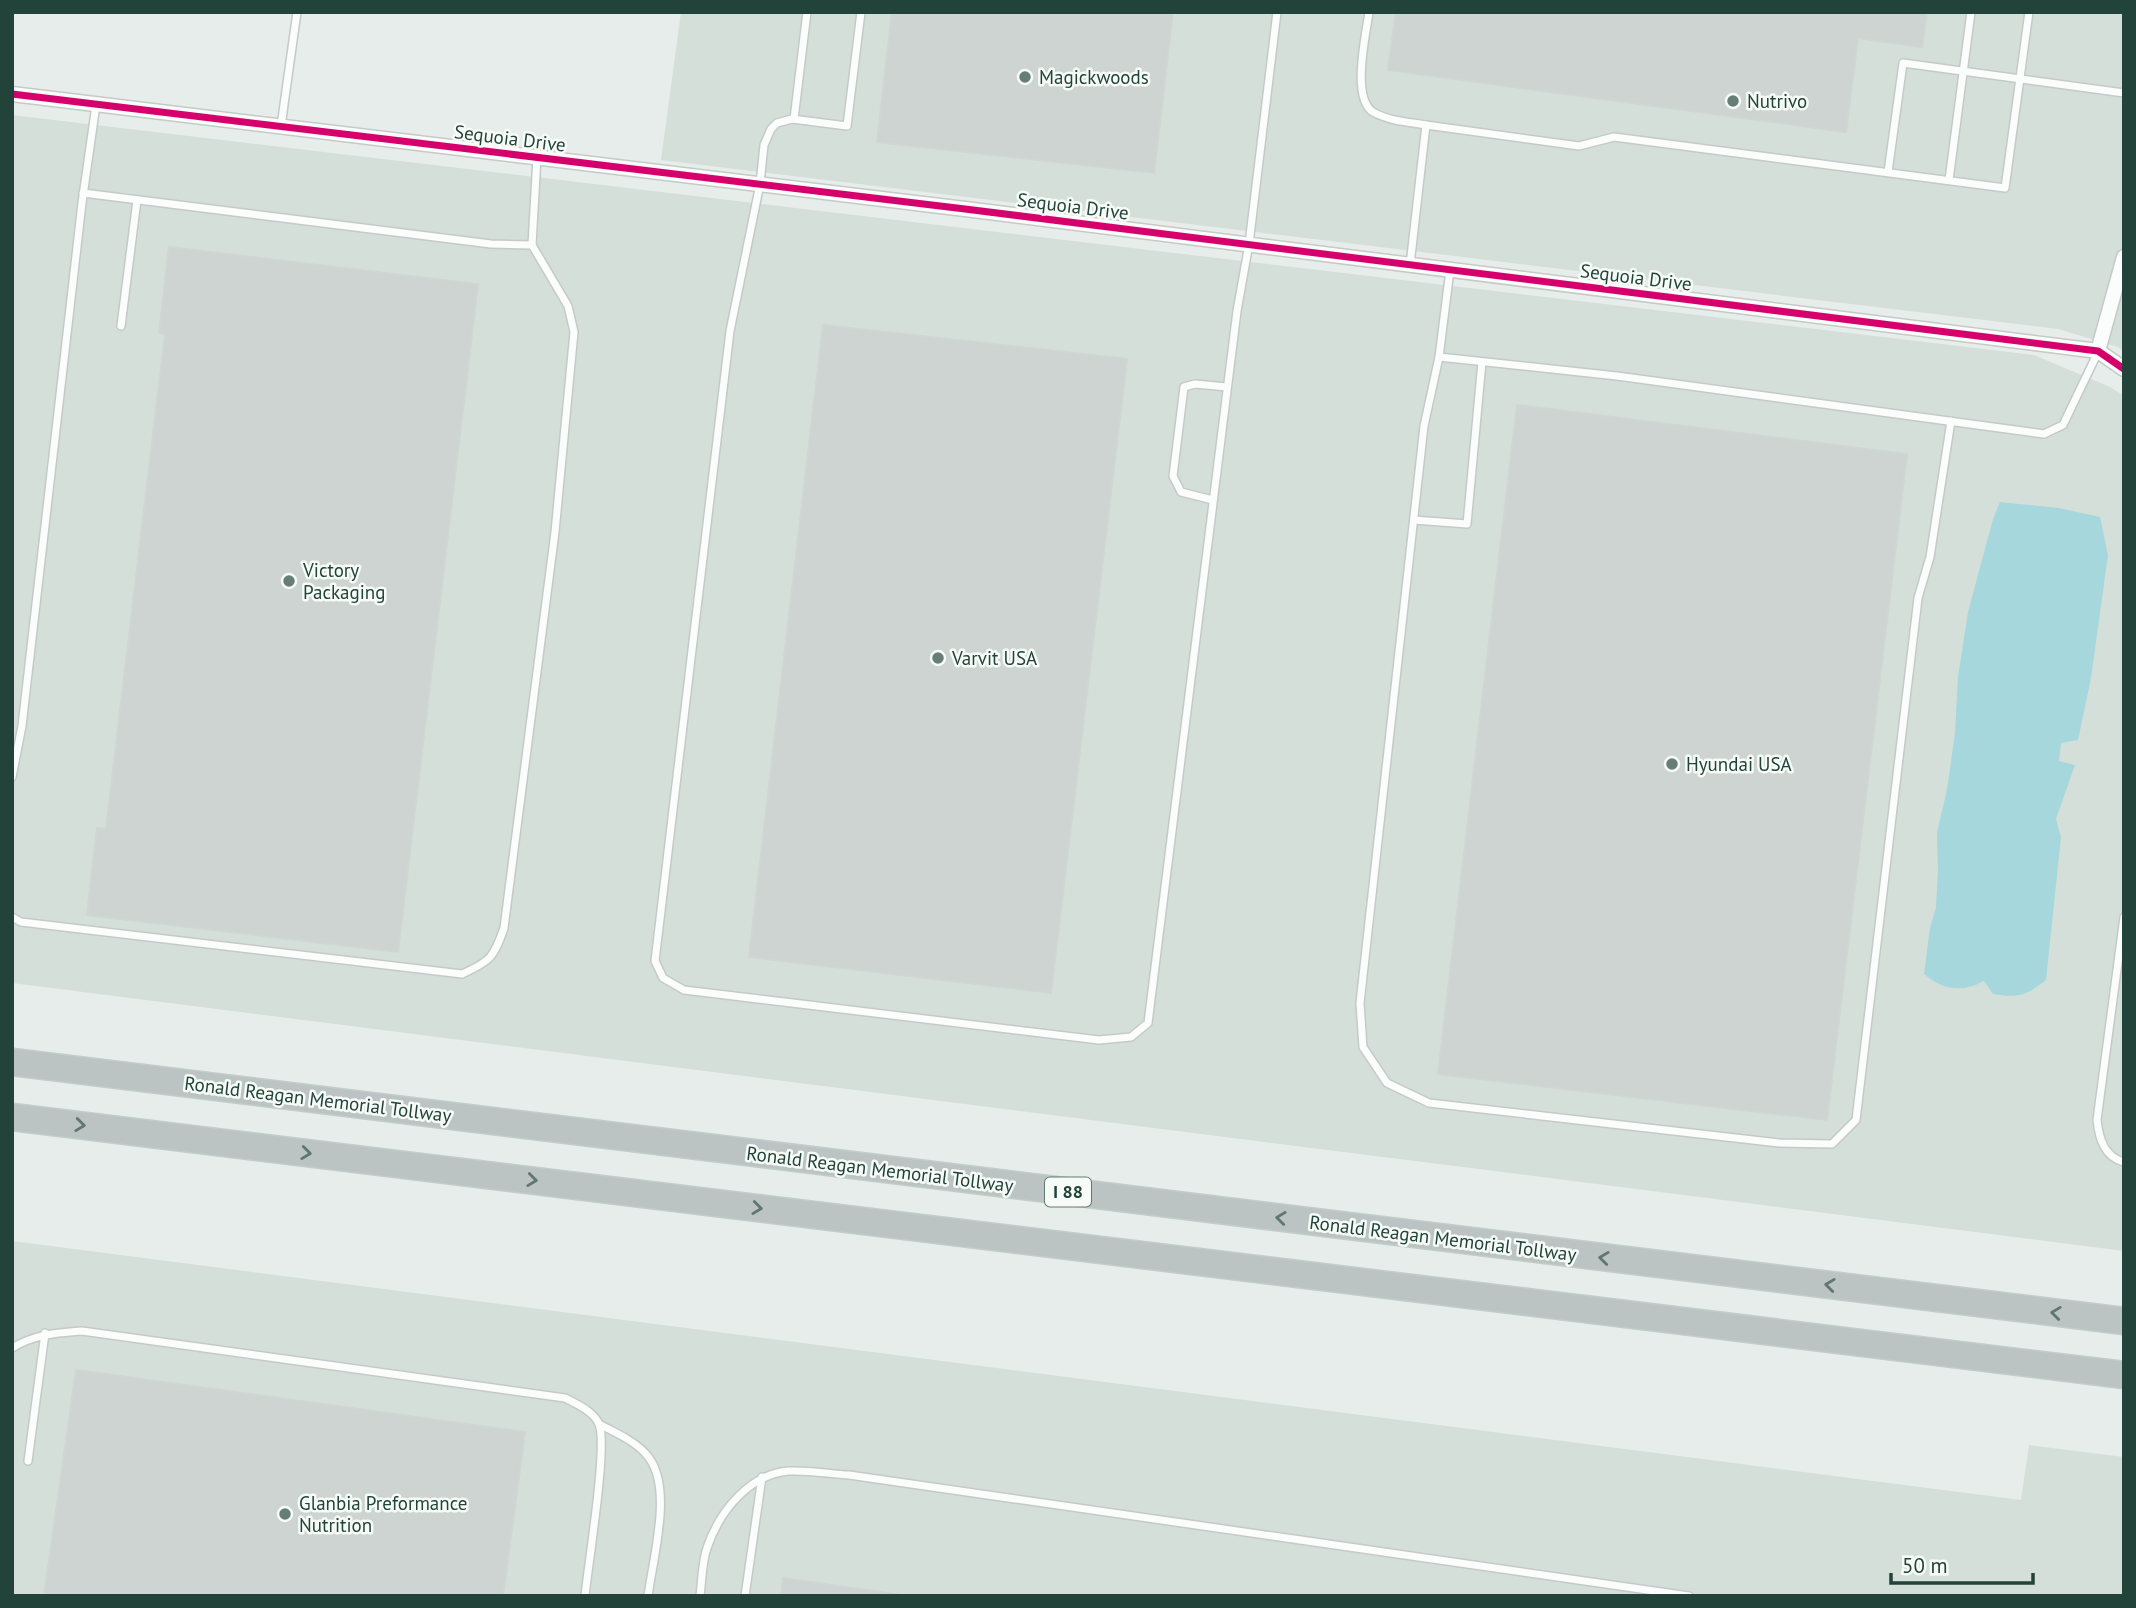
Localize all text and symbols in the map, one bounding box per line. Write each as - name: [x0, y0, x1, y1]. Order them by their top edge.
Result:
- place label: Magickwoods: [1039, 65, 1149, 89]
- marker: Magickwoods: [1017, 69, 1033, 85]
- place label: Nutrivo: [1747, 89, 1807, 113]
- marker: Nutrivo: [1725, 93, 1741, 109]
- street label: Sequoia Drive: [453, 119, 567, 157]
- street label: Sequoia Drive: [1016, 187, 1130, 225]
- street label: Sequoia Drive: [1579, 258, 1693, 296]
- place label: Victory Packaging: [302, 558, 385, 604]
- marker: Victory Packaging: [281, 573, 297, 589]
- place label: Varvit USA: [951, 646, 1037, 670]
- marker: Varvit USA: [930, 650, 946, 666]
- place label: Hyundai USA: [1686, 752, 1792, 776]
- marker: Hyundai USA: [1664, 756, 1680, 772]
- street label: Ronald Reagan Memorial Tollway: [183, 1071, 453, 1127]
- one-way arrow: [74, 1118, 86, 1133]
- street label: Ronald Reagan Memorial Tollway: [745, 1141, 1015, 1197]
- one-way arrow: [300, 1145, 312, 1160]
- one-way arrow: [526, 1173, 537, 1188]
- road number: I 88: [1045, 1177, 1091, 1206]
- one-way arrow: [752, 1201, 763, 1216]
- one-way arrow: [1275, 1210, 1287, 1225]
- street label: Ronald Reagan Memorial Tollway: [1308, 1210, 1578, 1266]
- one-way arrow: [1599, 1250, 1610, 1265]
- one-way arrow: [1824, 1278, 1836, 1293]
- one-way arrow: [2050, 1305, 2062, 1320]
- place label: Glanbia Preformance Nutrition: [299, 1491, 467, 1537]
- marker: Glanbia Preformance Nutrition: [277, 1506, 293, 1522]
- scale bar: [1891, 1542, 2033, 1586]
- text: 50 m: [1902, 1552, 1948, 1579]

